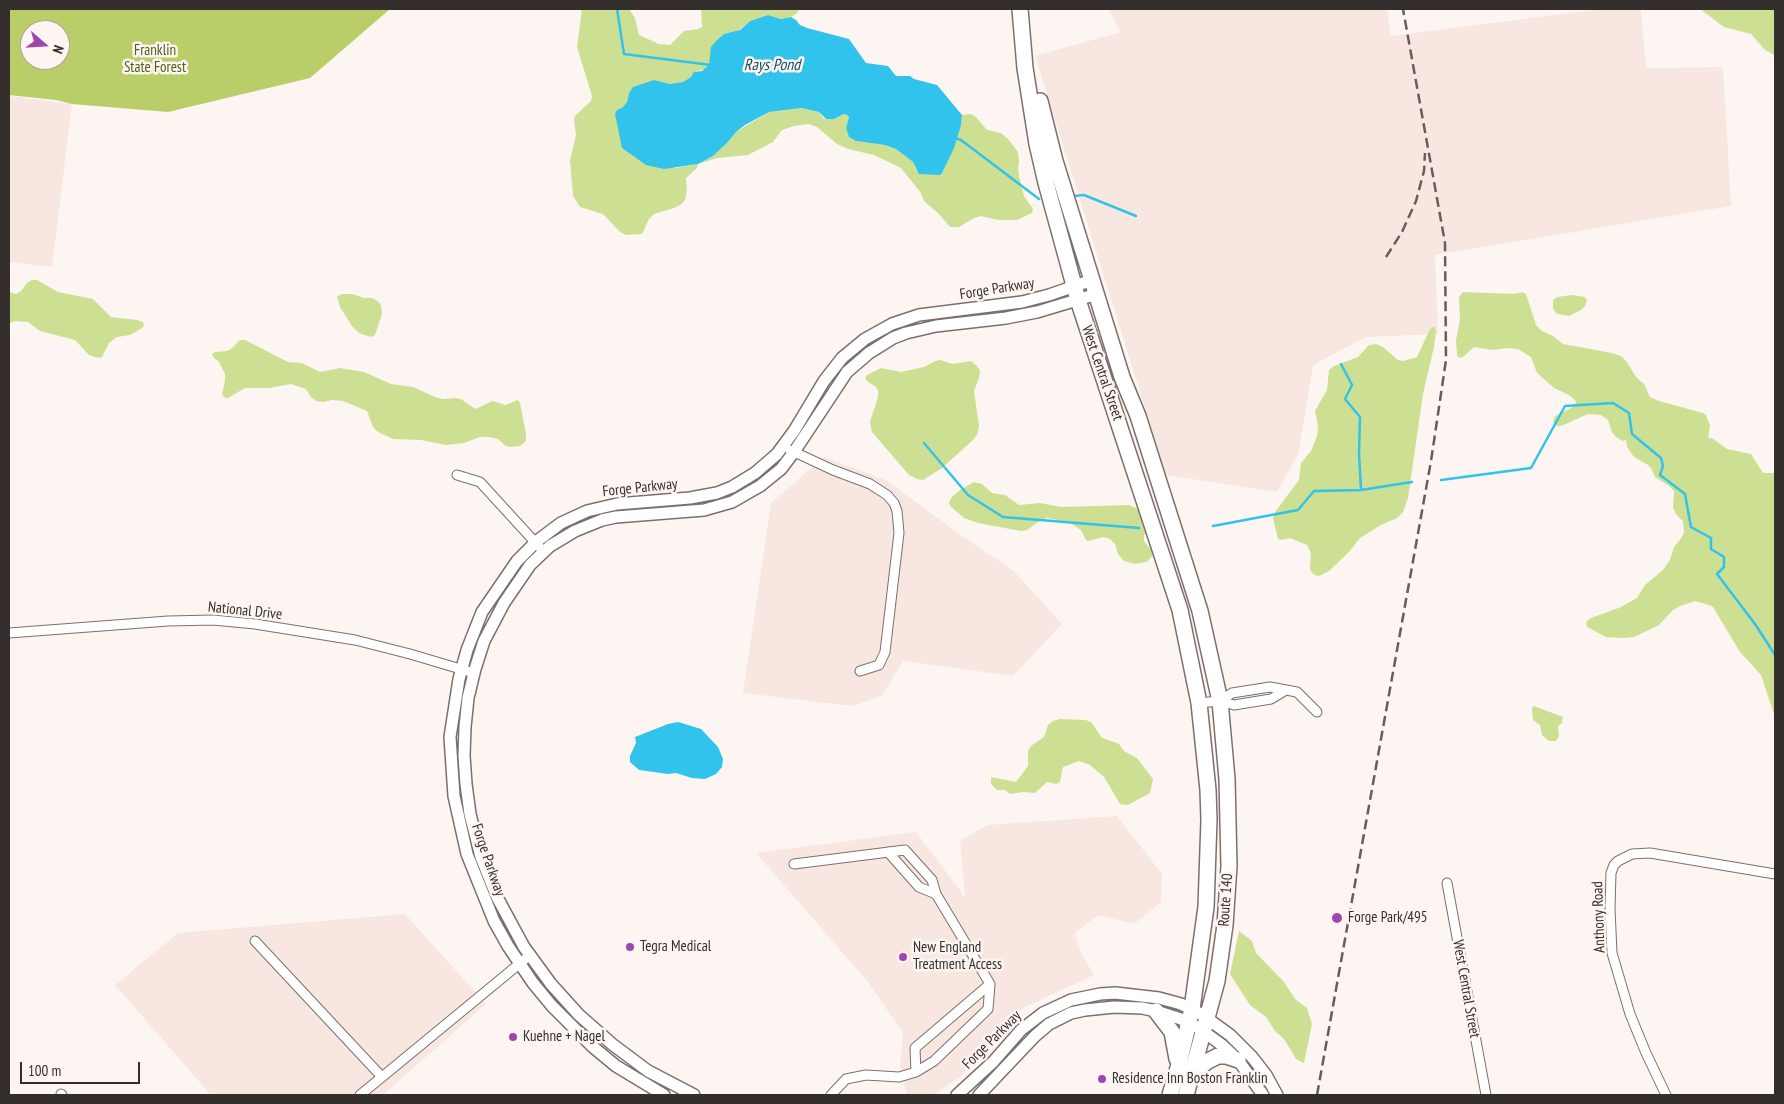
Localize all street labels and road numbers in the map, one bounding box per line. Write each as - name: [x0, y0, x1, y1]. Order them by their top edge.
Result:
- street label: Forge Parkway: [958, 274, 1036, 304]
- street label: West Central Street: [1077, 323, 1127, 423]
- street label: Forge Parkway: [602, 475, 678, 501]
- street label: National Drive: [207, 598, 283, 624]
- street label: Forge Parkway: [467, 821, 509, 899]
- street label: Route 140: [1215, 873, 1237, 927]
- street label: Anthony Road: [1589, 881, 1609, 953]
- street label: West Central Street: [1449, 939, 1483, 1039]
- street label: Forge Parkway: [959, 1007, 1025, 1073]

